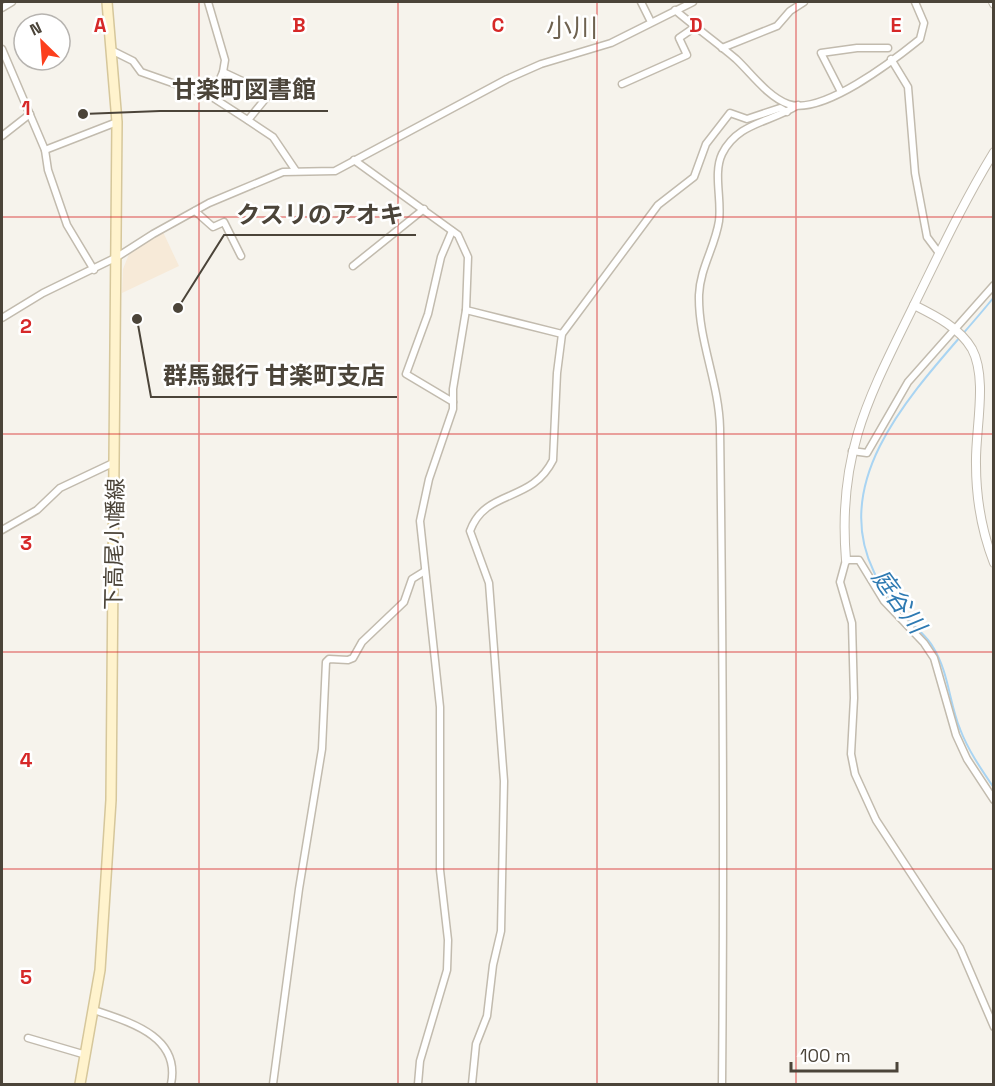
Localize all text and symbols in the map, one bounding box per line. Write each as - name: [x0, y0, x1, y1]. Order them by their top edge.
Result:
- district label: 小川: [546, 11, 598, 45]
- north arrow: [12, 12, 72, 72]
- text: A: [94, 12, 107, 38]
- text: B: [292, 12, 306, 38]
- text: C: [492, 12, 505, 38]
- text: D: [689, 12, 703, 38]
- text: E: [890, 12, 902, 38]
- text: N: [27, 17, 45, 41]
- callout: 甘楽町図書館: [160, 69, 328, 111]
- text: 甘楽町図書館: [172, 74, 316, 105]
- text: 1: [21, 95, 31, 121]
- callout: クスリのアオキ: [224, 193, 416, 235]
- text: クスリのアオキ: [236, 199, 404, 230]
- text: 2: [20, 313, 32, 339]
- callout: 群馬銀行 甘楽町支店: [151, 355, 397, 397]
- text: 群馬銀行 甘楽町支店: [163, 360, 385, 391]
- street label: 下高尾小幡線: [99, 478, 129, 610]
- text: 3: [20, 530, 32, 556]
- water label: 庭谷川: [865, 563, 934, 642]
- text: 4: [20, 747, 33, 773]
- text: 5: [20, 964, 32, 990]
- scale bar: [791, 1035, 898, 1073]
- text: 100 m: [800, 1044, 851, 1067]

